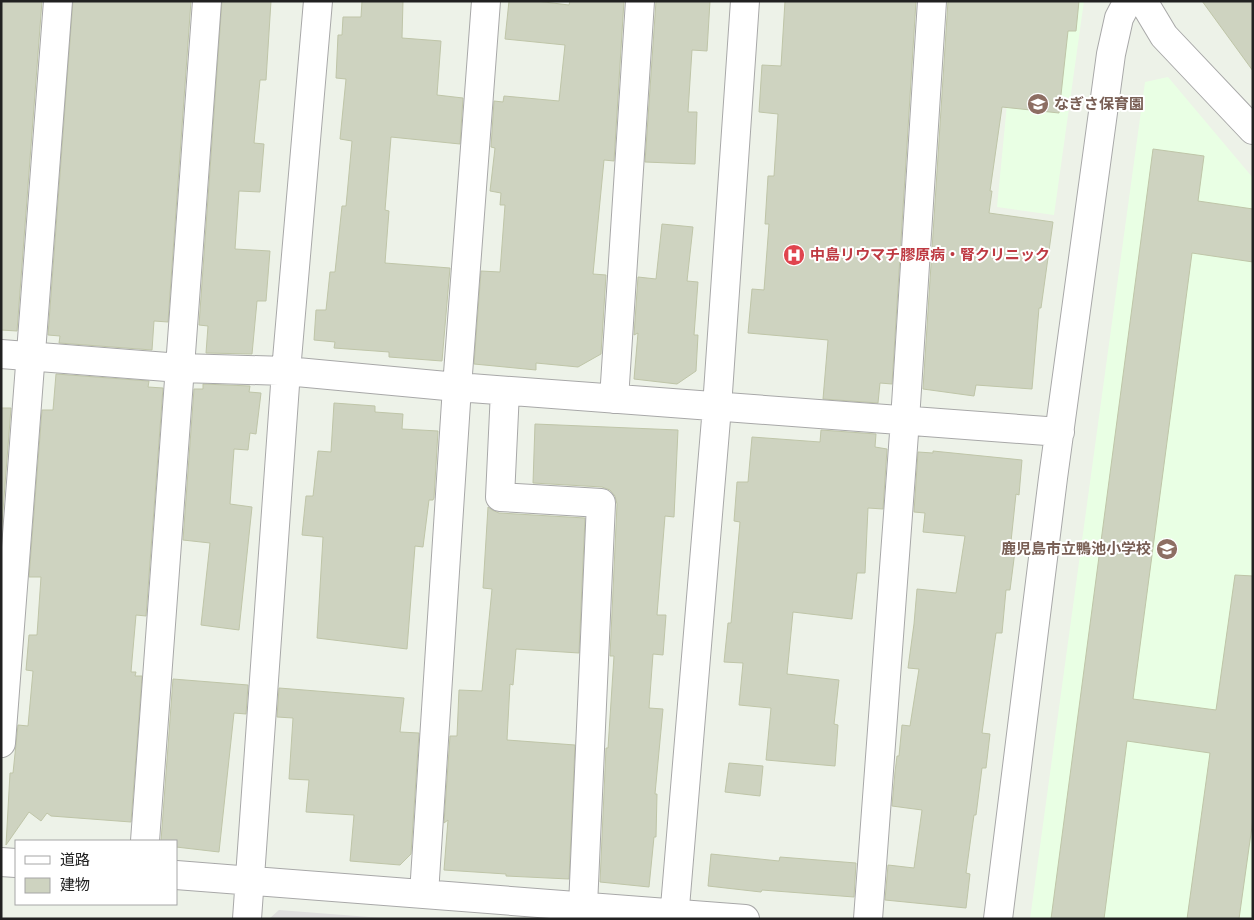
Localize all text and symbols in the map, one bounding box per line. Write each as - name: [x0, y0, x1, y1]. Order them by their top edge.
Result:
- school or university icon: なぎさ保育園: [1026, 92, 1050, 116]
- place label: なぎさ保育園: [1054, 95, 1144, 113]
- hospital icon: 中島リウマチ膠原病・腎クリニック: [782, 243, 806, 267]
- place label: 中島リウマチ膠原病・腎クリニック: [810, 246, 1050, 264]
- school or university icon: 鹿児島市立鴨池小学校: [1155, 537, 1179, 561]
- place label: 鹿児島市立鴨池小学校: [1001, 540, 1151, 558]
- legend: [15, 840, 178, 905]
- text: 道路: [60, 851, 90, 869]
- text: 建物: [60, 876, 90, 894]

